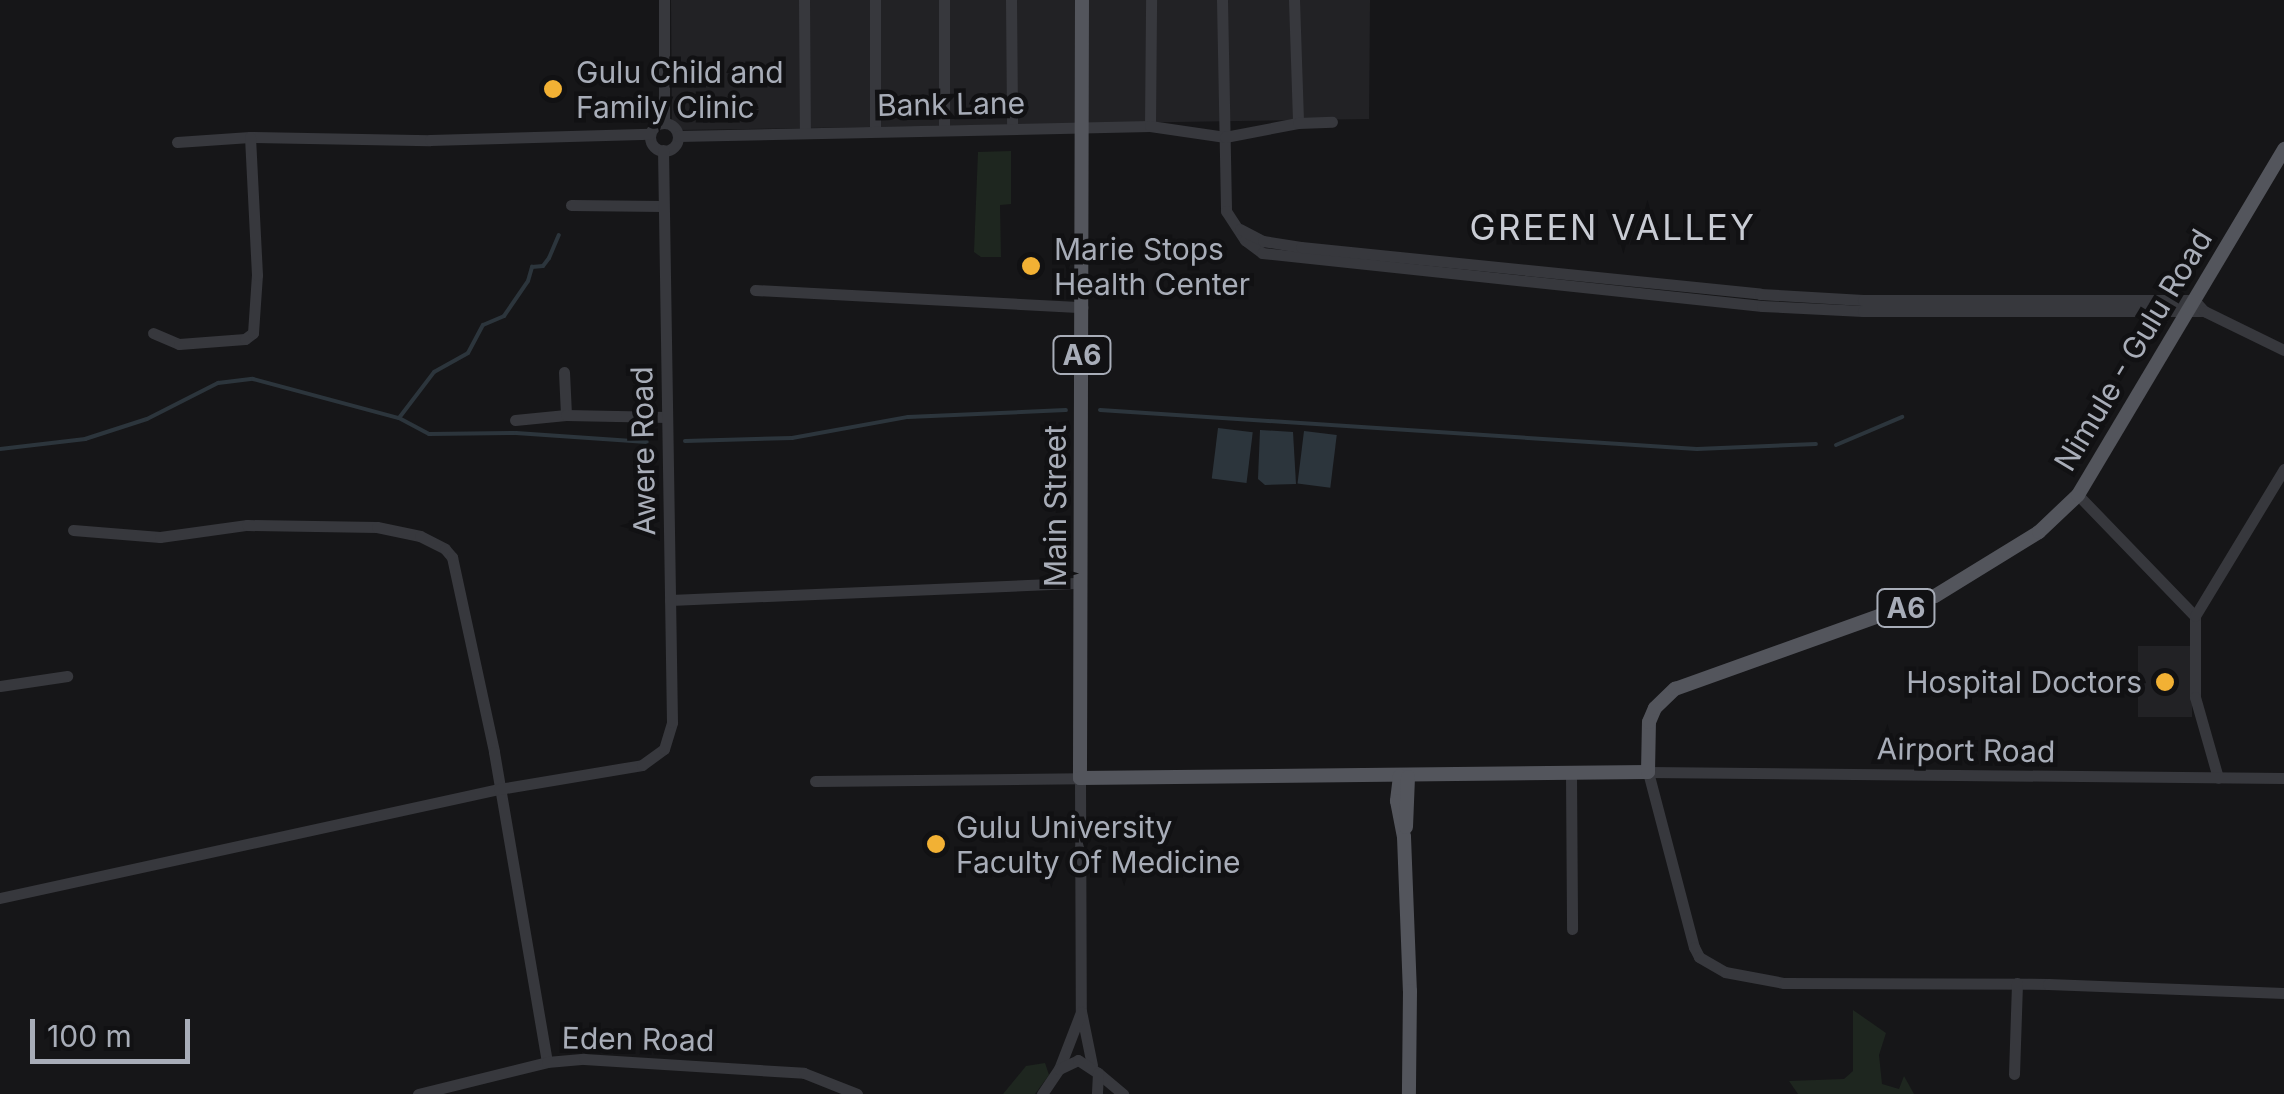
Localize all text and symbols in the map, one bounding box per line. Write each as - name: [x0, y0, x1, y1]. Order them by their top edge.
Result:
- place label: Gulu Child and Family Clinic: [576, 54, 783, 124]
- marker: Gulu Child and Family Clinic: [540, 76, 566, 102]
- street label: Bank Lane: [877, 85, 1025, 123]
- district label: GREEN VALLEY: [1469, 206, 1757, 248]
- street label: Nimule - Gulu Road: [2047, 223, 2219, 477]
- place label: Marie Stops Health Center: [1054, 231, 1250, 302]
- marker: Marie Stops Health Center: [1018, 253, 1044, 279]
- road number: A6: [1052, 332, 1112, 378]
- street label: Awere Road: [624, 366, 662, 536]
- street label: Main Street: [1037, 425, 1073, 587]
- road number: A6: [1876, 585, 1936, 631]
- place label: Hospital Doctors: [1906, 664, 2142, 700]
- marker: Hospital Doctors: [2152, 669, 2178, 695]
- street label: Airport Road: [1876, 730, 2056, 770]
- place label: Gulu University Faculty Of Medicine: [956, 809, 1240, 880]
- marker: Gulu University Faculty Of Medicine: [925, 833, 947, 855]
- scale bar: [35, 999, 195, 1061]
- text: 100 m: [47, 1018, 132, 1054]
- street label: Eden Road: [561, 1020, 715, 1058]

